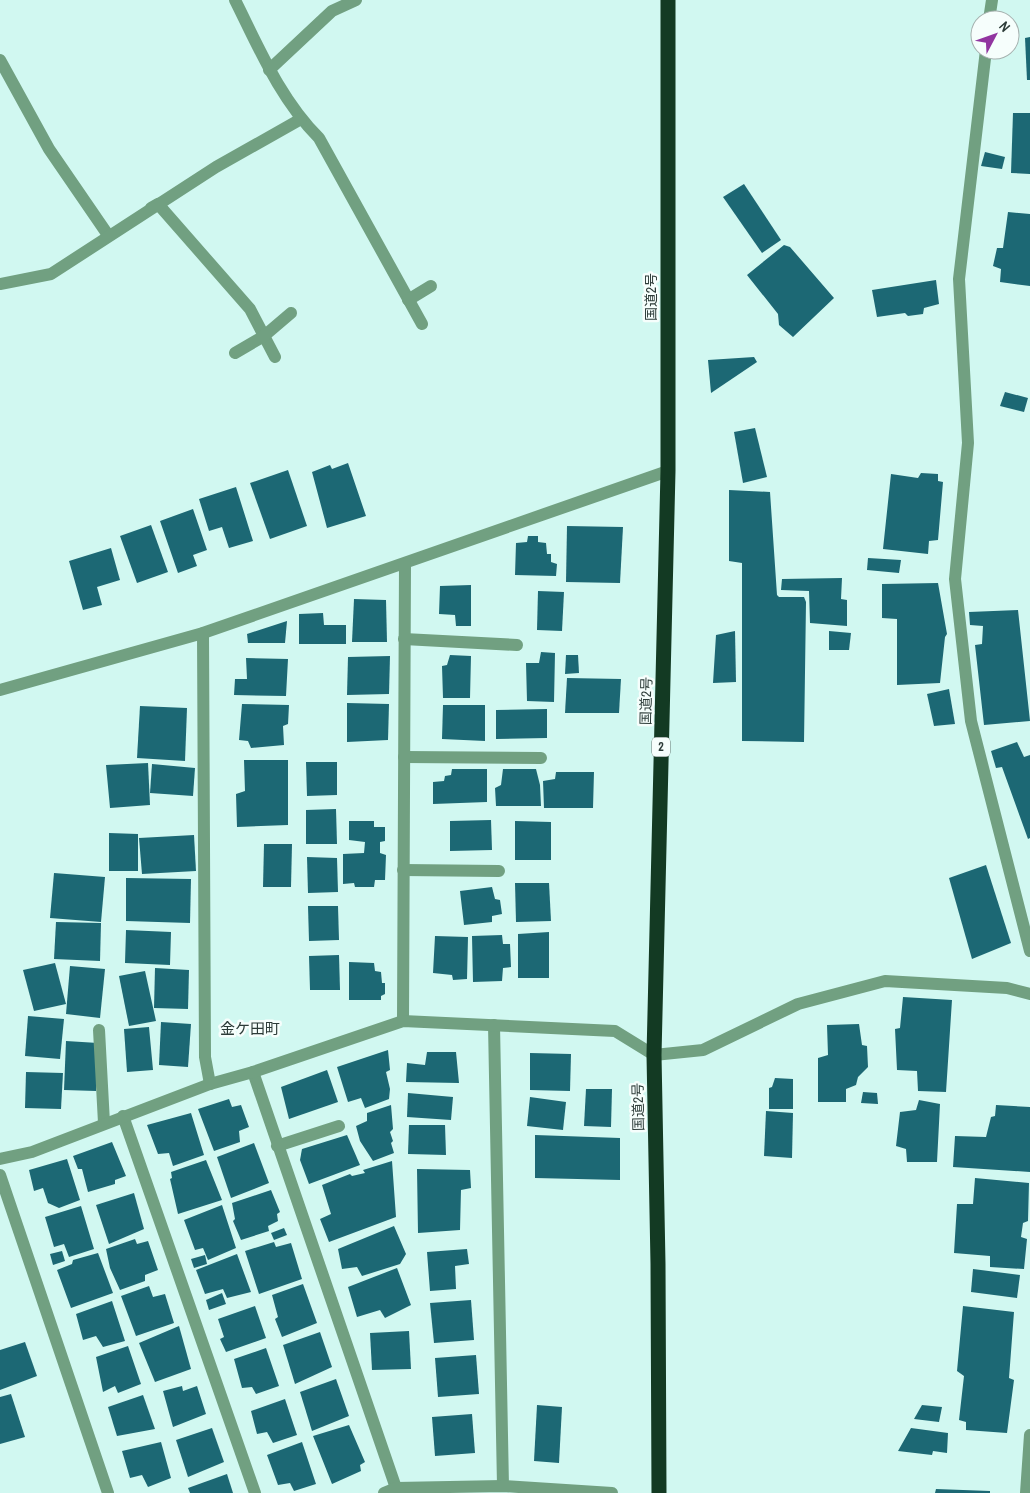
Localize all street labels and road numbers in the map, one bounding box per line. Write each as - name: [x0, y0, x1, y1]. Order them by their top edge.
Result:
- street label: 国道2号: [642, 273, 660, 321]
- street label: 国道2号: [637, 677, 655, 725]
- road number: 2: [652, 738, 670, 756]
- street label: 国道2号: [629, 1083, 647, 1131]

